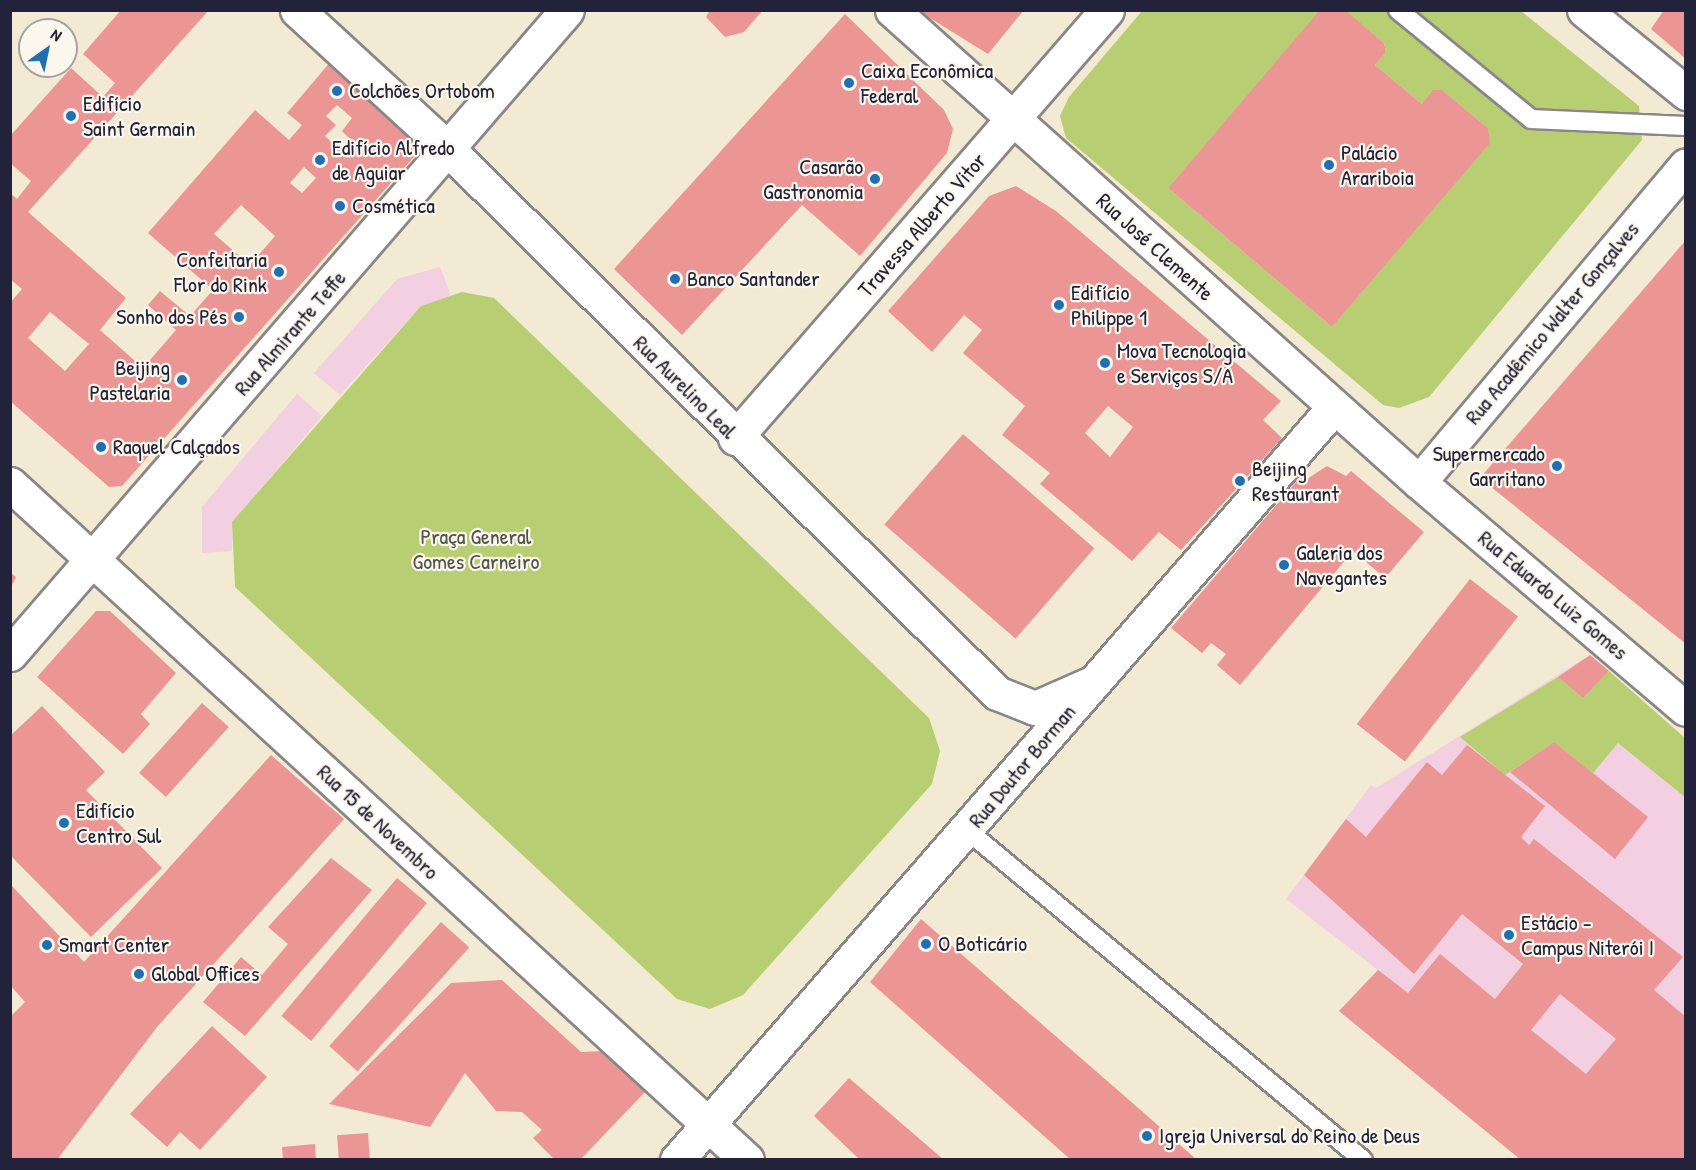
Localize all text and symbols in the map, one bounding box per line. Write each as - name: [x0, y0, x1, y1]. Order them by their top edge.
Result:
- north arrow: [18, 18, 78, 78]
- text: N: [47, 23, 66, 46]
- place label: Caixa Econômica Federal: [861, 57, 993, 108]
- marker: Caixa Econômica Federal: [842, 76, 856, 90]
- place label: Colchões Ortobom: [349, 78, 495, 104]
- marker: Colchões Ortobom: [330, 84, 344, 98]
- place label: Edifício Saint Germain: [83, 90, 195, 142]
- marker: Edifício Saint Germain: [64, 109, 78, 123]
- place label: Edifício Alfredo de Aguiar: [332, 134, 455, 186]
- place label: Palácio Arariboia: [1341, 139, 1414, 190]
- street label: Travessa Alberto Vitor: [852, 148, 992, 302]
- marker: Edifício Alfredo de Aguiar: [313, 153, 327, 167]
- place label: Casarão Gastronomia: [763, 153, 863, 204]
- marker: Palácio Arariboia: [1322, 158, 1336, 172]
- marker: Casarão Gastronomia: [868, 172, 882, 186]
- street label: Rua José Clemente: [1091, 188, 1219, 306]
- place label: Cosmética: [352, 193, 435, 219]
- marker: Cosmética: [333, 199, 347, 213]
- street label: Rua Acadêmico Walter Gonçalves: [1460, 216, 1644, 430]
- place label: Confeitaria Flor do Rink: [174, 246, 267, 298]
- street label: Rua Almirante Teffe: [229, 265, 351, 401]
- marker: Confeitaria Flor do Rink: [272, 265, 286, 279]
- place label: Banco Santander: [687, 266, 820, 292]
- marker: Banco Santander: [668, 272, 682, 286]
- place label: Edifício Philippe 1: [1071, 279, 1147, 330]
- marker: Edifício Philippe 1: [1052, 298, 1066, 312]
- place label: Sonho dos Pés: [116, 304, 227, 330]
- marker: Sonho dos Pés: [232, 310, 246, 324]
- street label: Rua Aurelino Leal: [628, 330, 742, 444]
- place label: Mova Tecnologia e Serviços S/A: [1117, 337, 1246, 388]
- place label: Beijing Pastelaria: [90, 354, 170, 406]
- marker: Mova Tecnologia e Serviços S/A: [1098, 356, 1112, 370]
- marker: Beijing Pastelaria: [175, 373, 189, 387]
- place label: Raquel Calçados: [113, 434, 240, 460]
- marker: Raquel Calçados: [94, 440, 108, 454]
- place label: Supermercado Garritano: [1433, 440, 1545, 492]
- place label: Beijing Restaurant: [1252, 455, 1339, 506]
- marker: Supermercado Garritano: [1550, 459, 1564, 473]
- marker: Beijing Restaurant: [1233, 474, 1247, 488]
- park label: Praça General Gomes Carneiro: [413, 523, 539, 574]
- street label: Rua Eduardo Luiz Gomes: [1473, 525, 1633, 665]
- place label: Galeria dos Navegantes: [1296, 539, 1387, 590]
- marker: Galeria dos Navegantes: [1277, 558, 1291, 572]
- street label: Rua Doutor Borman: [963, 699, 1081, 833]
- street label: Rua 15 de Novembro: [312, 759, 444, 885]
- place label: Edifício Centro Sul: [76, 797, 161, 848]
- marker: Edifício Centro Sul: [57, 816, 71, 830]
- place label: Estácio - Campus Niterói I: [1521, 909, 1654, 960]
- marker: Estácio - Campus Niterói I: [1502, 928, 1516, 942]
- place label: O Boticário: [938, 931, 1027, 957]
- place label: Smart Center: [59, 932, 169, 958]
- marker: O Boticário: [919, 937, 933, 951]
- marker: Smart Center: [40, 938, 54, 952]
- place label: Global Offices: [151, 961, 259, 987]
- marker: Global Offices: [132, 967, 146, 981]
- place label: Igreja Universal do Reino de Deus: [1159, 1123, 1420, 1149]
- marker: Igreja Universal do Reino de Deus: [1140, 1129, 1154, 1143]

